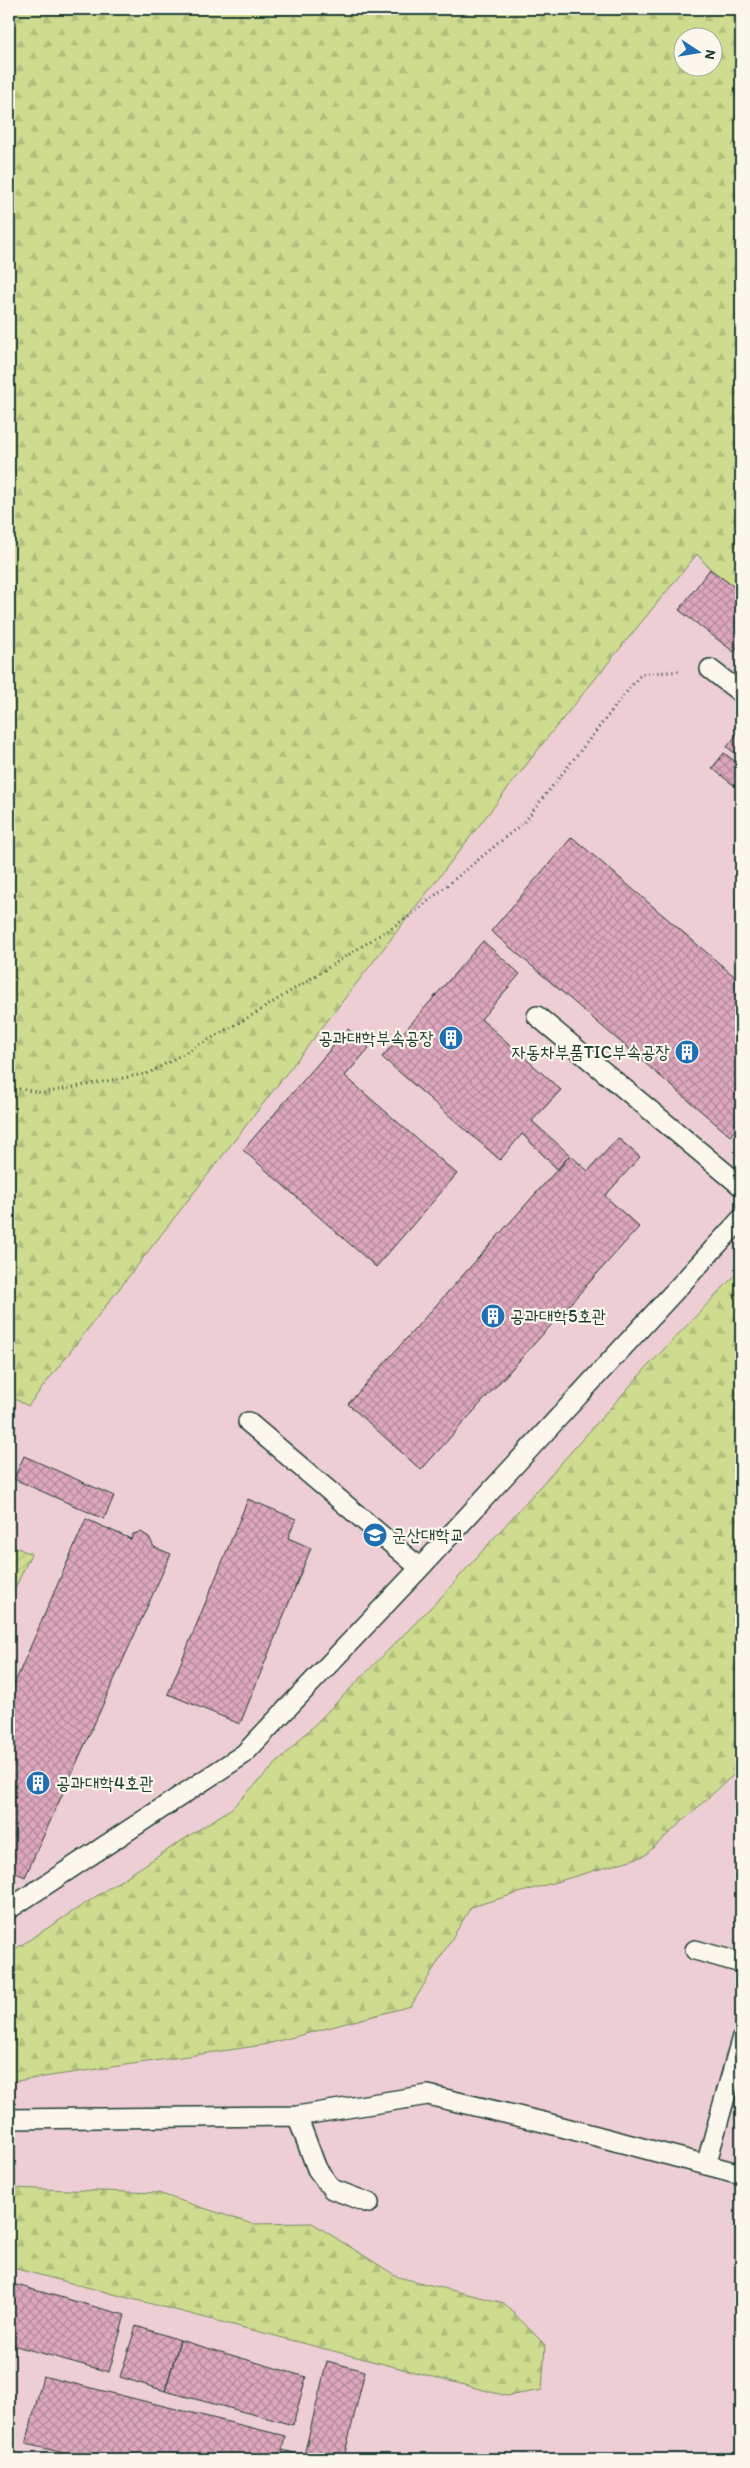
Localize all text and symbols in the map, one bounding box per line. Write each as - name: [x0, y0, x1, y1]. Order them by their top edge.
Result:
- north arrow: [672, 28, 722, 78]
- text: N: [701, 48, 720, 61]
- building icon: 공과대학부속공장: [438, 1025, 464, 1051]
- place label: 공과대학부속공장: [318, 1027, 434, 1049]
- building icon: 자동차부품TIC부속공장: [674, 1039, 700, 1065]
- place label: 자동차부품TIC부속공장: [511, 1041, 670, 1063]
- building icon: 공과대학5호관: [480, 1303, 506, 1329]
- place label: 공과대학5호관: [510, 1305, 606, 1327]
- school or university icon: 군산대학교: [362, 1522, 388, 1548]
- place label: 군산대학교: [392, 1524, 464, 1546]
- building icon: 공과대학4호관: [25, 1770, 51, 1796]
- place label: 공과대학4호관: [56, 1772, 154, 1794]

